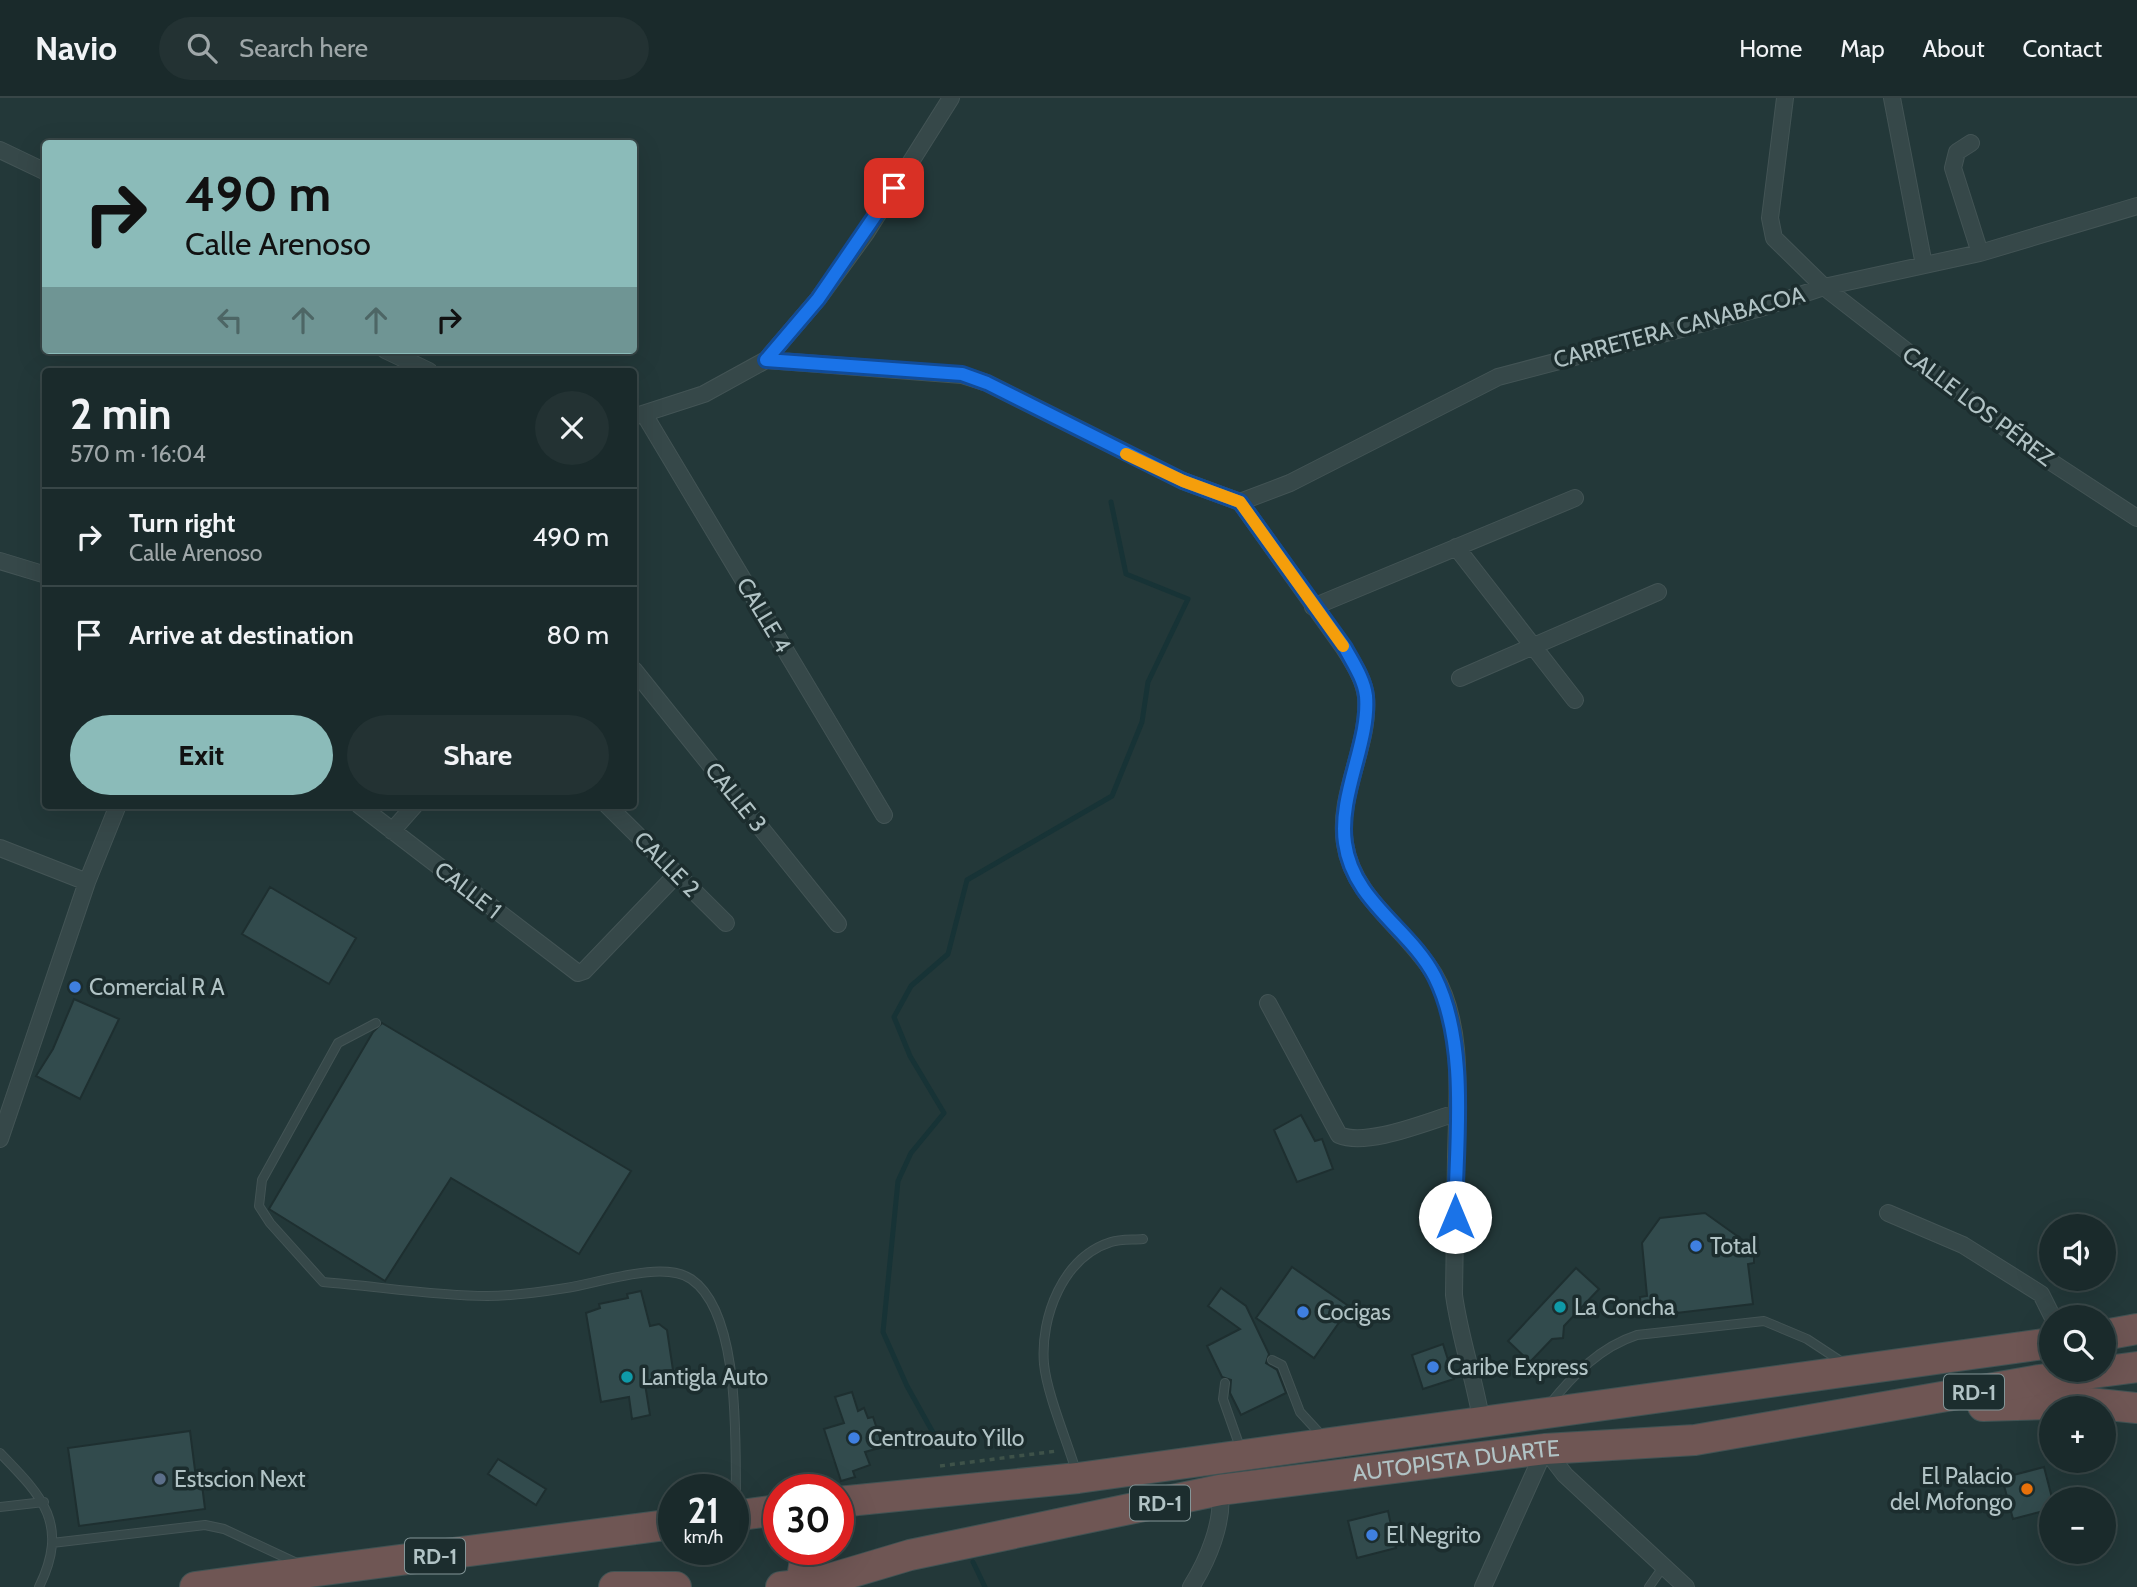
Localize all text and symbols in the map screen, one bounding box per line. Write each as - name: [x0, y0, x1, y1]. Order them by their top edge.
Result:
- search box: [159, 17, 649, 80]
- text: Navio: [35, 28, 117, 68]
- icon: search: [183, 29, 221, 67]
- text: Search here: [239, 32, 368, 64]
- text: Home: [1739, 34, 1802, 63]
- text: Map: [1840, 34, 1885, 63]
- text: About: [1923, 34, 1985, 63]
- text: Contact: [2023, 34, 2102, 63]
- pin: [864, 158, 924, 218]
- text: 490 m: [185, 164, 331, 223]
- icon: right: [70, 168, 161, 259]
- icon: arrive: [875, 169, 913, 207]
- text: Calle Arenoso: [185, 224, 371, 263]
- street label: CARRETERA CANABACOA: [1550, 280, 1808, 374]
- icon: left: [211, 301, 249, 339]
- icon: ahead: [284, 301, 322, 339]
- icon: ahead: [357, 301, 395, 339]
- icon: right: [430, 301, 468, 339]
- street label: CALLE LOS PÉREZ: [1897, 339, 2060, 472]
- text: 2 min: [70, 388, 171, 440]
- button: close: [535, 391, 609, 465]
- text: 570 m · 16:04: [70, 440, 206, 468]
- text: Turn right: [129, 507, 235, 539]
- icon: right: [70, 518, 108, 556]
- text: 490 m: [532, 521, 609, 553]
- text: Calle Arenoso: [129, 539, 263, 567]
- street label: CALLE 4: [731, 572, 797, 658]
- icon: arrive: [70, 616, 108, 654]
- text: Arrive at destination: [129, 619, 354, 651]
- text: 80 m: [546, 619, 609, 651]
- button: Exit: [70, 715, 333, 795]
- button: Share: [347, 715, 609, 795]
- street label: CALLE 3: [699, 756, 773, 838]
- street label: CALLE 2: [628, 825, 706, 903]
- street label: CALLE 1: [429, 855, 507, 925]
- place label: Comercial R A: [89, 973, 225, 1001]
- marker: Comercial R A: [67, 979, 83, 995]
- position arrow: [1418, 1180, 1492, 1254]
- map controls: [2039, 1214, 2116, 1564]
- button: sound: [2039, 1214, 2116, 1291]
- place label: Total: [1710, 1232, 1758, 1260]
- marker: Total: [1688, 1238, 1704, 1254]
- place label: La Concha: [1574, 1293, 1675, 1321]
- place label: Cocigas: [1317, 1298, 1391, 1326]
- marker: La Concha: [1552, 1299, 1568, 1315]
- marker: Cocigas: [1295, 1304, 1311, 1320]
- button: search: [2039, 1305, 2116, 1382]
- place label: Caribe Express: [1447, 1353, 1588, 1381]
- marker: Caribe Express: [1425, 1359, 1441, 1375]
- place label: Lantigla Auto: [641, 1363, 768, 1391]
- marker: Lantigla Auto: [619, 1369, 635, 1385]
- road number: RD-1: [1944, 1374, 2004, 1410]
- button: +: [2039, 1396, 2116, 1473]
- place label: Centroauto Yillo: [868, 1424, 1024, 1452]
- marker: Centroauto Yillo: [846, 1430, 862, 1446]
- street label: AUTOPISTA DUARTE: [1351, 1434, 1560, 1487]
- place label: El Palacio del Mofongo: [1890, 1462, 2013, 1516]
- place label: Estscion Next: [174, 1465, 306, 1493]
- marker: Estscion Next: [152, 1471, 168, 1487]
- speed limit sign: 30: [763, 1474, 854, 1565]
- marker: El Palacio del Mofongo: [2019, 1481, 2035, 1497]
- road number: RD-1: [1130, 1486, 1190, 1520]
- button: −: [2039, 1487, 2116, 1564]
- text: 21: [688, 1489, 719, 1532]
- place label: El Negrito: [1386, 1521, 1481, 1549]
- text: km/h: [684, 1526, 723, 1548]
- marker: El Negrito: [1364, 1527, 1380, 1543]
- road number: RD-1: [405, 1538, 465, 1574]

